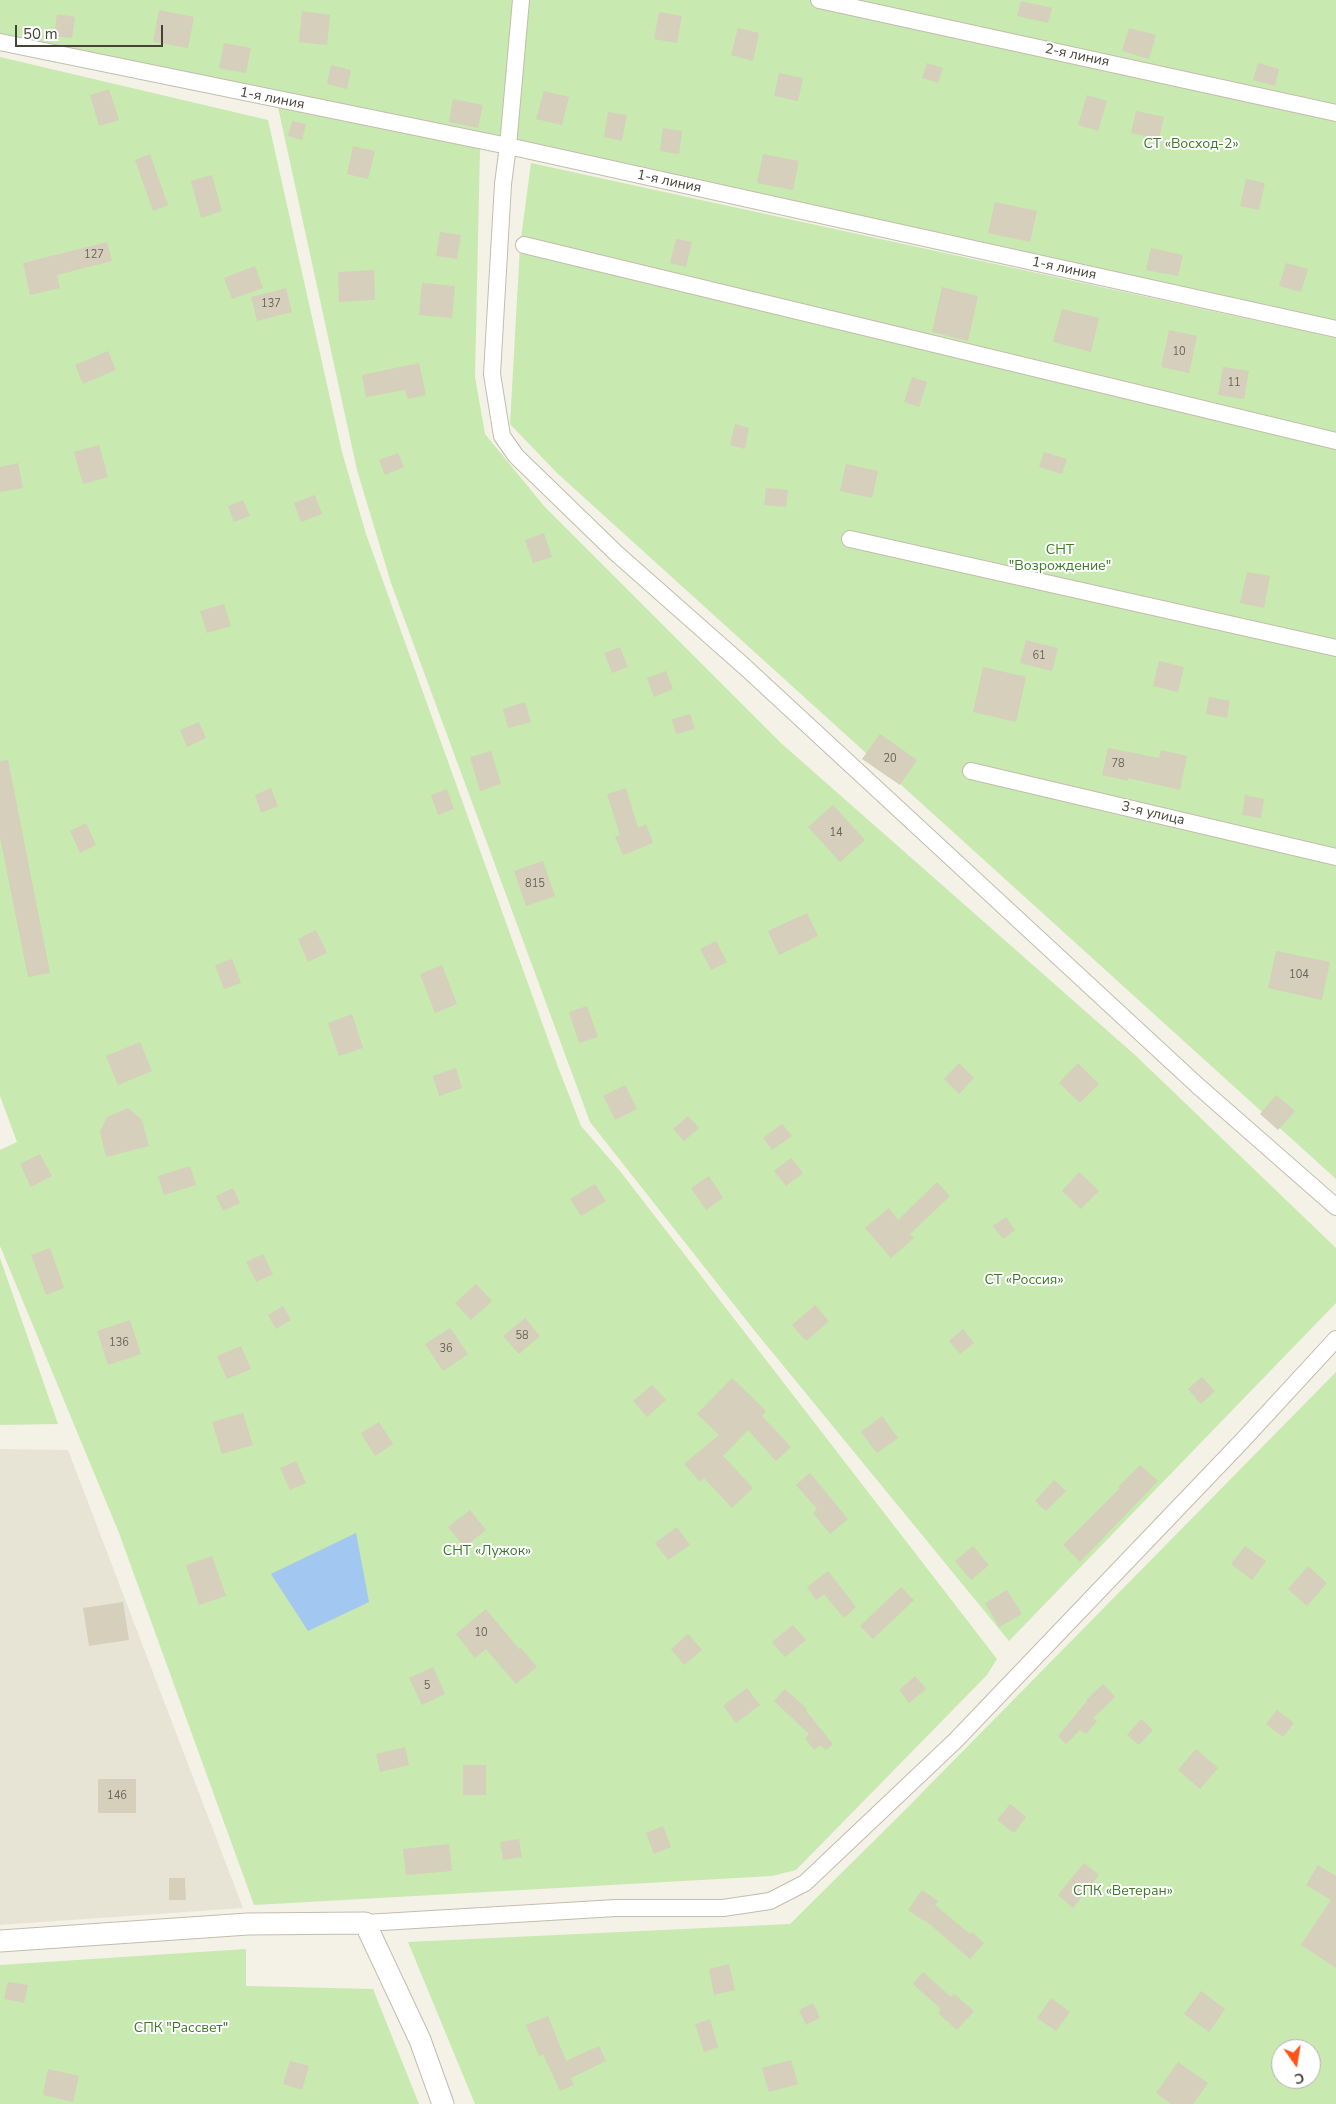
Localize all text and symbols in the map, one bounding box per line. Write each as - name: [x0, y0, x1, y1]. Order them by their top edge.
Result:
- scale bar: [18, 15, 165, 47]
- text: 50 m: [23, 24, 58, 44]
- street label: 2-я линия: [1043, 41, 1111, 71]
- street label: 1-я линия: [238, 84, 306, 114]
- park label: СТ «Восход-2»: [1143, 137, 1239, 153]
- street label: 1-я линия: [635, 167, 703, 197]
- house number: 127: [84, 248, 104, 262]
- street label: 1-я линия: [1030, 254, 1098, 284]
- house number: 137: [261, 297, 281, 311]
- house number: 10: [1172, 345, 1186, 359]
- house number: 11: [1227, 376, 1241, 390]
- park label: СНТ "Возрождение": [1009, 543, 1111, 576]
- house number: 61: [1032, 649, 1046, 663]
- house number: 20: [883, 752, 897, 766]
- house number: 78: [1111, 757, 1125, 771]
- street label: 3-я улица: [1120, 799, 1186, 829]
- house number: 14: [829, 826, 843, 840]
- house number: 815: [525, 877, 545, 891]
- house number: 104: [1289, 968, 1309, 982]
- park label: СТ «Россия»: [984, 1273, 1064, 1289]
- house number: 58: [515, 1329, 529, 1343]
- house number: 136: [109, 1336, 129, 1350]
- house number: 36: [439, 1342, 453, 1356]
- park label: СНТ «Лужок»: [443, 1544, 531, 1560]
- house number: 10: [474, 1626, 488, 1640]
- house number: 5: [424, 1679, 430, 1693]
- house number: 146: [107, 1789, 127, 1803]
- park label: СПК «Ветеран»: [1073, 1884, 1173, 1900]
- park label: СПК "Рассвет": [134, 2021, 228, 2037]
- north arrow: [1271, 2039, 1321, 2089]
- text: С: [1292, 2068, 1306, 2088]

